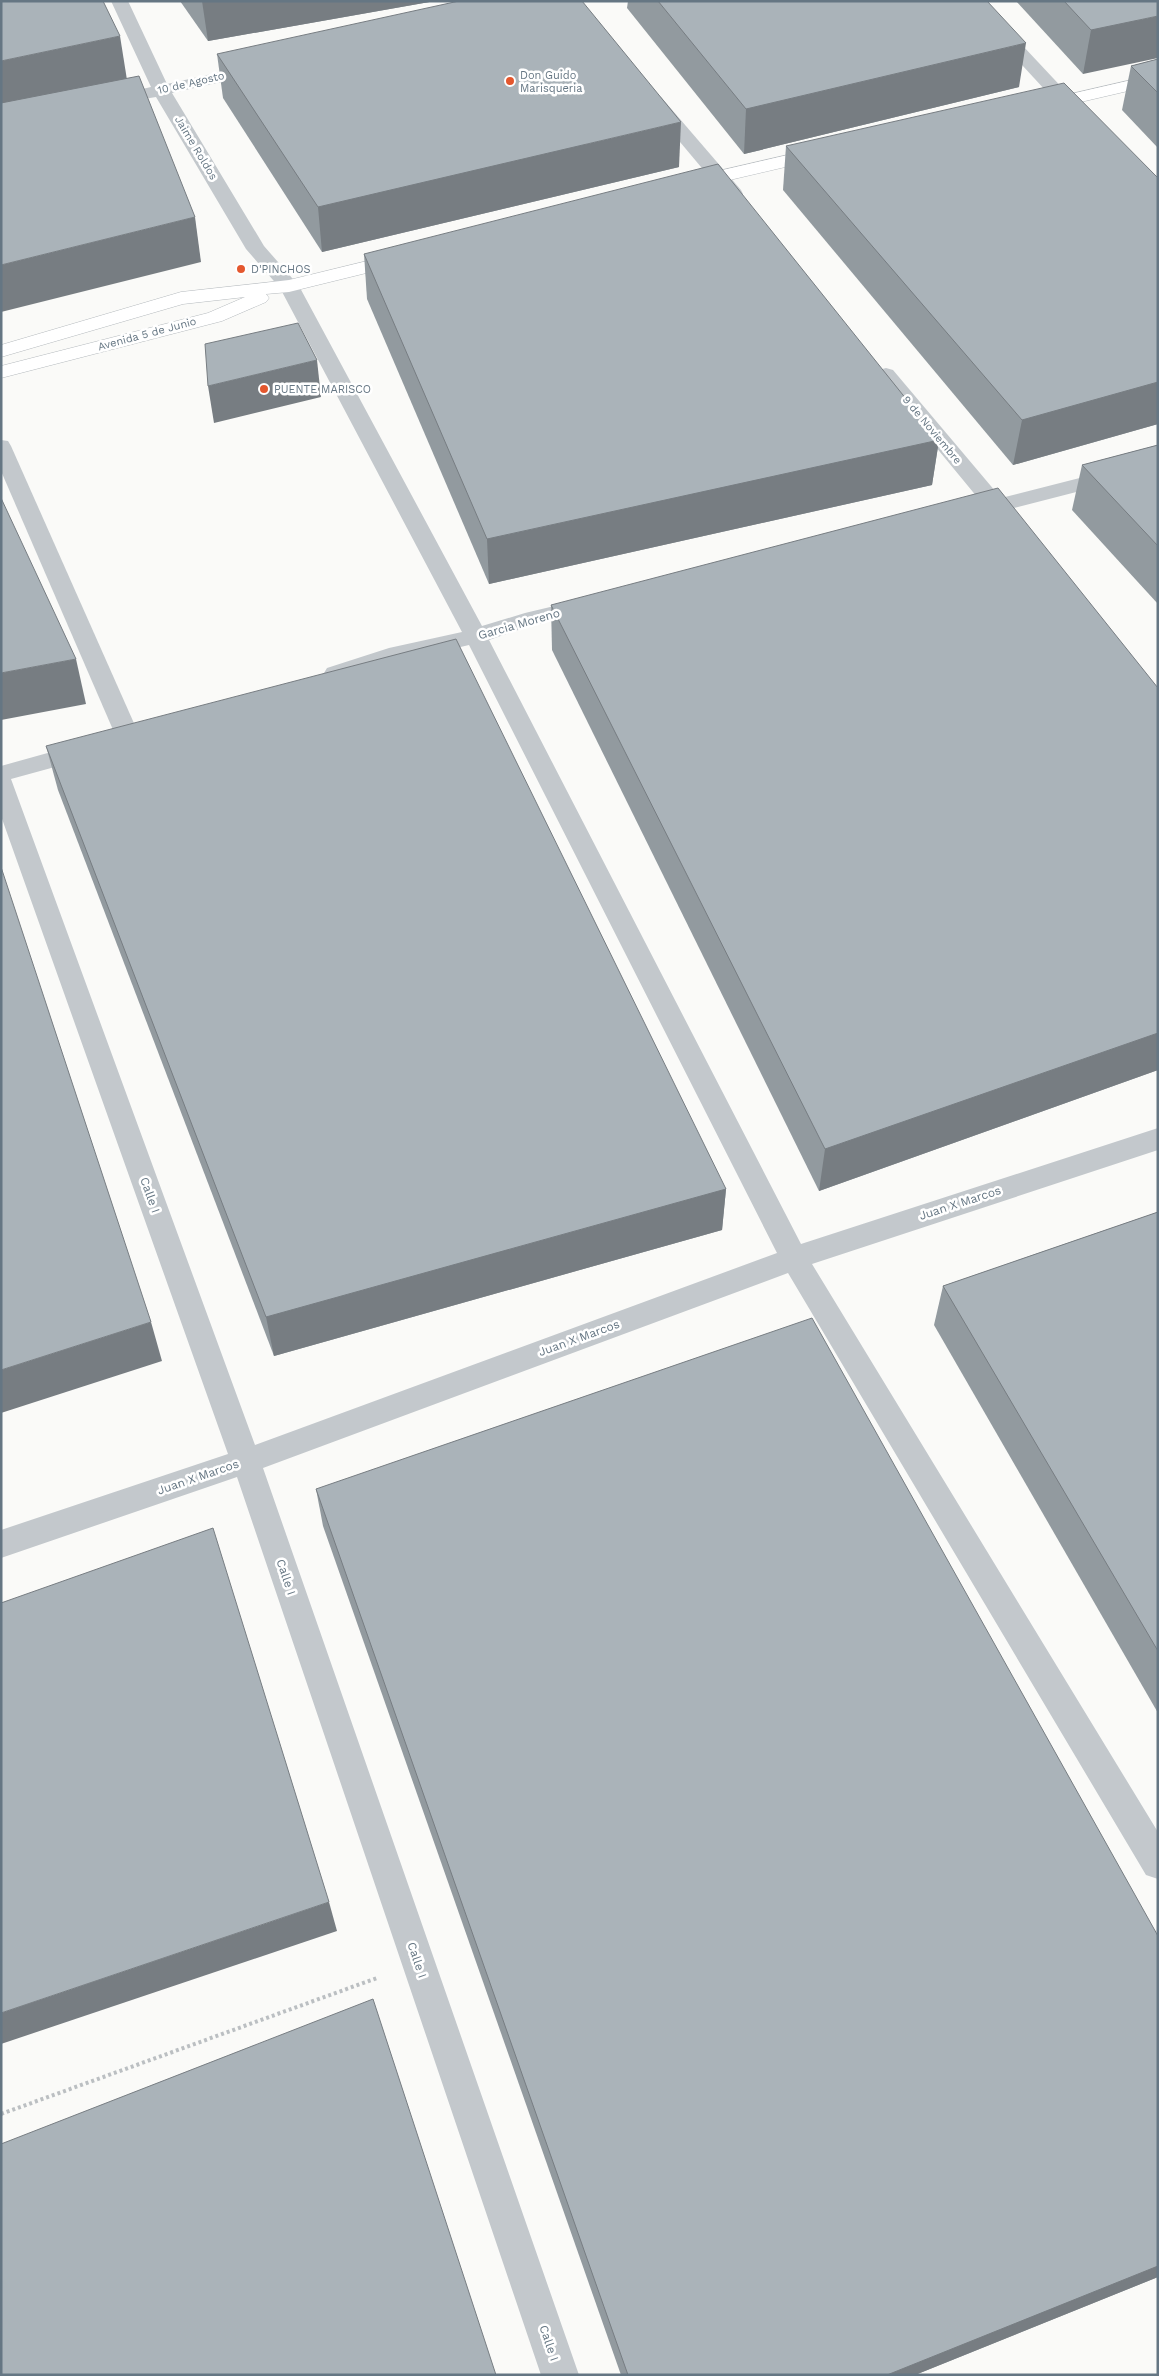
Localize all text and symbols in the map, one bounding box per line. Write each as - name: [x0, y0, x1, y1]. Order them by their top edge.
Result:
- street label: 10 de Agosto: [156, 69, 226, 97]
- place label: Don Guido Marisqueria: [520, 69, 582, 95]
- marker: Don Guido Marisqueria: [504, 75, 516, 87]
- street label: Jaime Roldos: [172, 114, 220, 182]
- marker: D'PINCHOS: [235, 263, 247, 275]
- place label: D'PINCHOS: [251, 263, 310, 276]
- street label: Avenida 5 de Junio: [96, 315, 198, 353]
- marker: PUENTE MARISCO: [258, 383, 270, 395]
- place label: PUENTE MARISCO: [274, 383, 371, 396]
- street label: 9 de Noviembre: [900, 393, 964, 467]
- street label: Garcia Moreno: [477, 606, 561, 642]
- street label: Calle I: [137, 1175, 163, 1215]
- street label: Juan X Marcos: [917, 1183, 1003, 1223]
- street label: Juan X Marcos: [536, 1317, 622, 1359]
- street label: Juan X Marcos: [155, 1456, 241, 1498]
- street label: Calle I: [273, 1557, 299, 1597]
- street label: Calle I: [404, 1940, 430, 1980]
- street label: Calle I: [536, 2323, 562, 2363]

